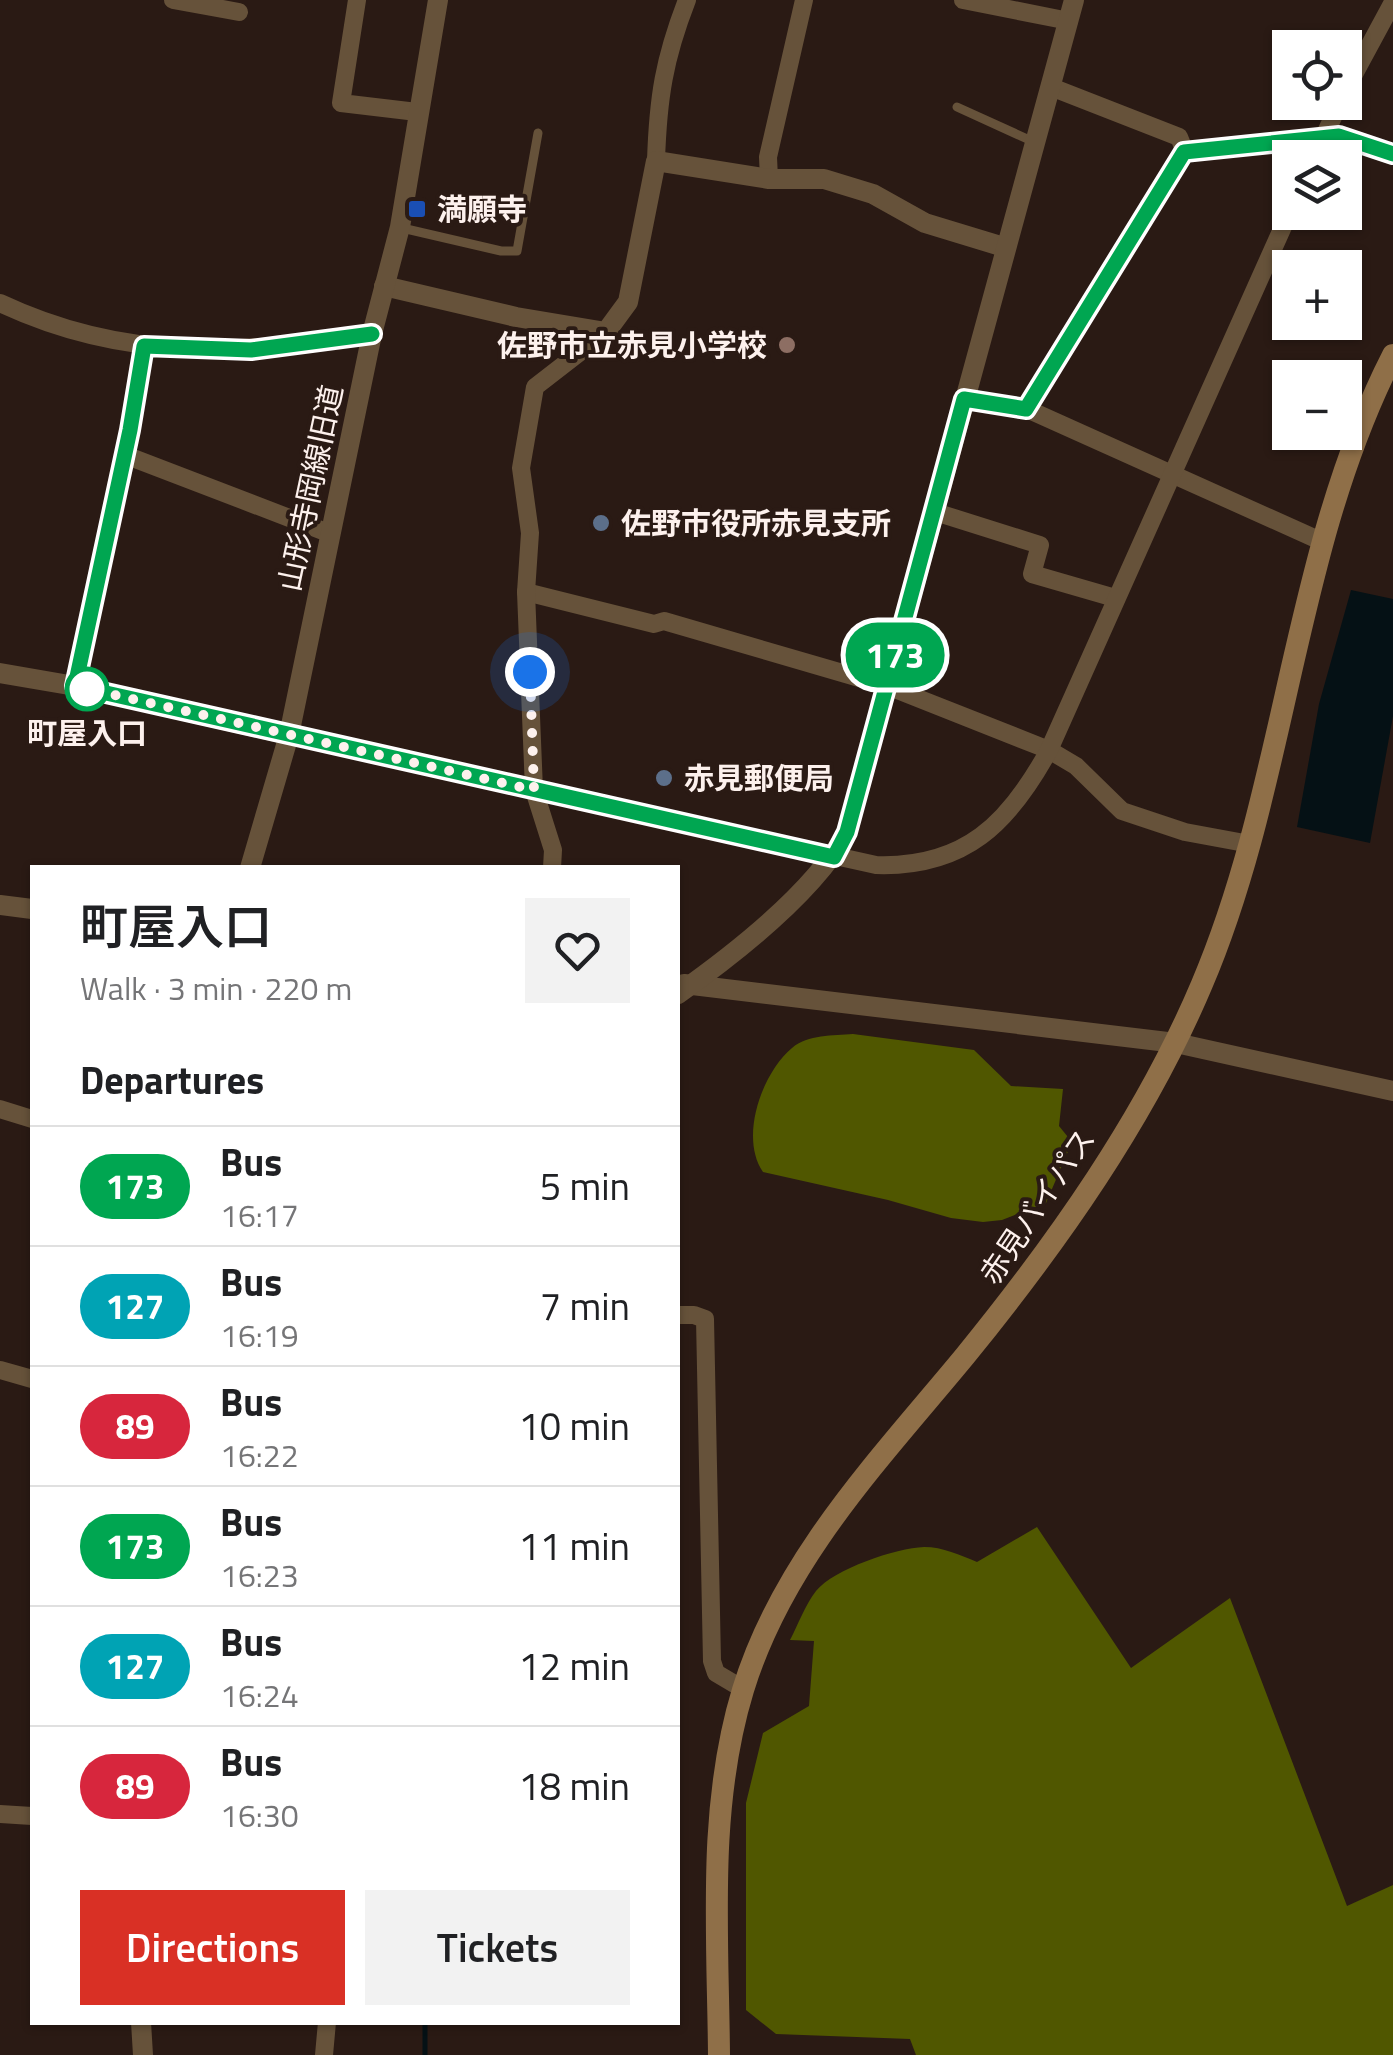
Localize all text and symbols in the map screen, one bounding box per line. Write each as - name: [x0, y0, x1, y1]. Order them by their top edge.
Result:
- map controls: [1272, 30, 1362, 450]
- button: locate: [1272, 30, 1362, 120]
- button: layers: [1272, 140, 1362, 230]
- place label: 満願寺: [437, 186, 527, 232]
- marker: 満願寺: [406, 198, 428, 220]
- button: +: [1272, 250, 1362, 340]
- place label: 佐野市立赤見小学校: [497, 322, 767, 368]
- marker: 佐野市立赤見小学校: [776, 334, 798, 356]
- button: −: [1272, 360, 1362, 450]
- street label: 山形寺岡線旧道: [266, 381, 354, 595]
- place label: 佐野市役所赤見支所: [621, 500, 891, 546]
- marker: 佐野市役所赤見支所: [590, 512, 612, 534]
- line badge: 173: [838, 622, 952, 688]
- text: 173: [866, 628, 924, 682]
- your location: [505, 647, 555, 697]
- marker: 町屋入口: [66, 668, 108, 710]
- place label: 町屋入口: [27, 710, 147, 756]
- place label: 赤見郵便局: [684, 755, 834, 801]
- marker: 赤見郵便局: [653, 767, 675, 789]
- text: 町屋入口: [80, 890, 272, 963]
- button: heart: [525, 898, 630, 1003]
- text: Walk · 3 min · 220 m: [80, 964, 352, 1012]
- text: Departures: [80, 1051, 264, 1109]
- street label: 赤見バイパス: [968, 1119, 1106, 1293]
- text: Bus: [220, 1133, 282, 1191]
- text: 5 min: [540, 1157, 630, 1215]
- text: 173: [106, 1159, 164, 1213]
- text: 16:17: [220, 1191, 299, 1239]
- text: Bus: [220, 1253, 282, 1311]
- text: 7 min: [540, 1277, 630, 1335]
- text: 127: [106, 1279, 164, 1333]
- text: 16:19: [220, 1311, 299, 1359]
- text: Bus: [220, 1373, 282, 1431]
- text: 10 min: [519, 1397, 630, 1455]
- text: 89: [115, 1399, 155, 1453]
- text: 16:22: [220, 1431, 299, 1479]
- text: Bus: [220, 1493, 282, 1551]
- text: 11 min: [519, 1517, 630, 1575]
- text: 173: [106, 1519, 164, 1573]
- text: 16:23: [220, 1551, 299, 1599]
- text: Bus: [220, 1613, 282, 1671]
- text: 12 min: [519, 1637, 630, 1695]
- text: 127: [106, 1639, 164, 1693]
- text: 16:24: [220, 1671, 299, 1719]
- text: Bus: [220, 1733, 282, 1791]
- text: 18 min: [519, 1757, 630, 1815]
- text: 89: [115, 1759, 155, 1813]
- text: 16:30: [220, 1791, 299, 1839]
- button: Directions: [80, 1890, 345, 2005]
- button: Tickets: [365, 1890, 630, 2005]

